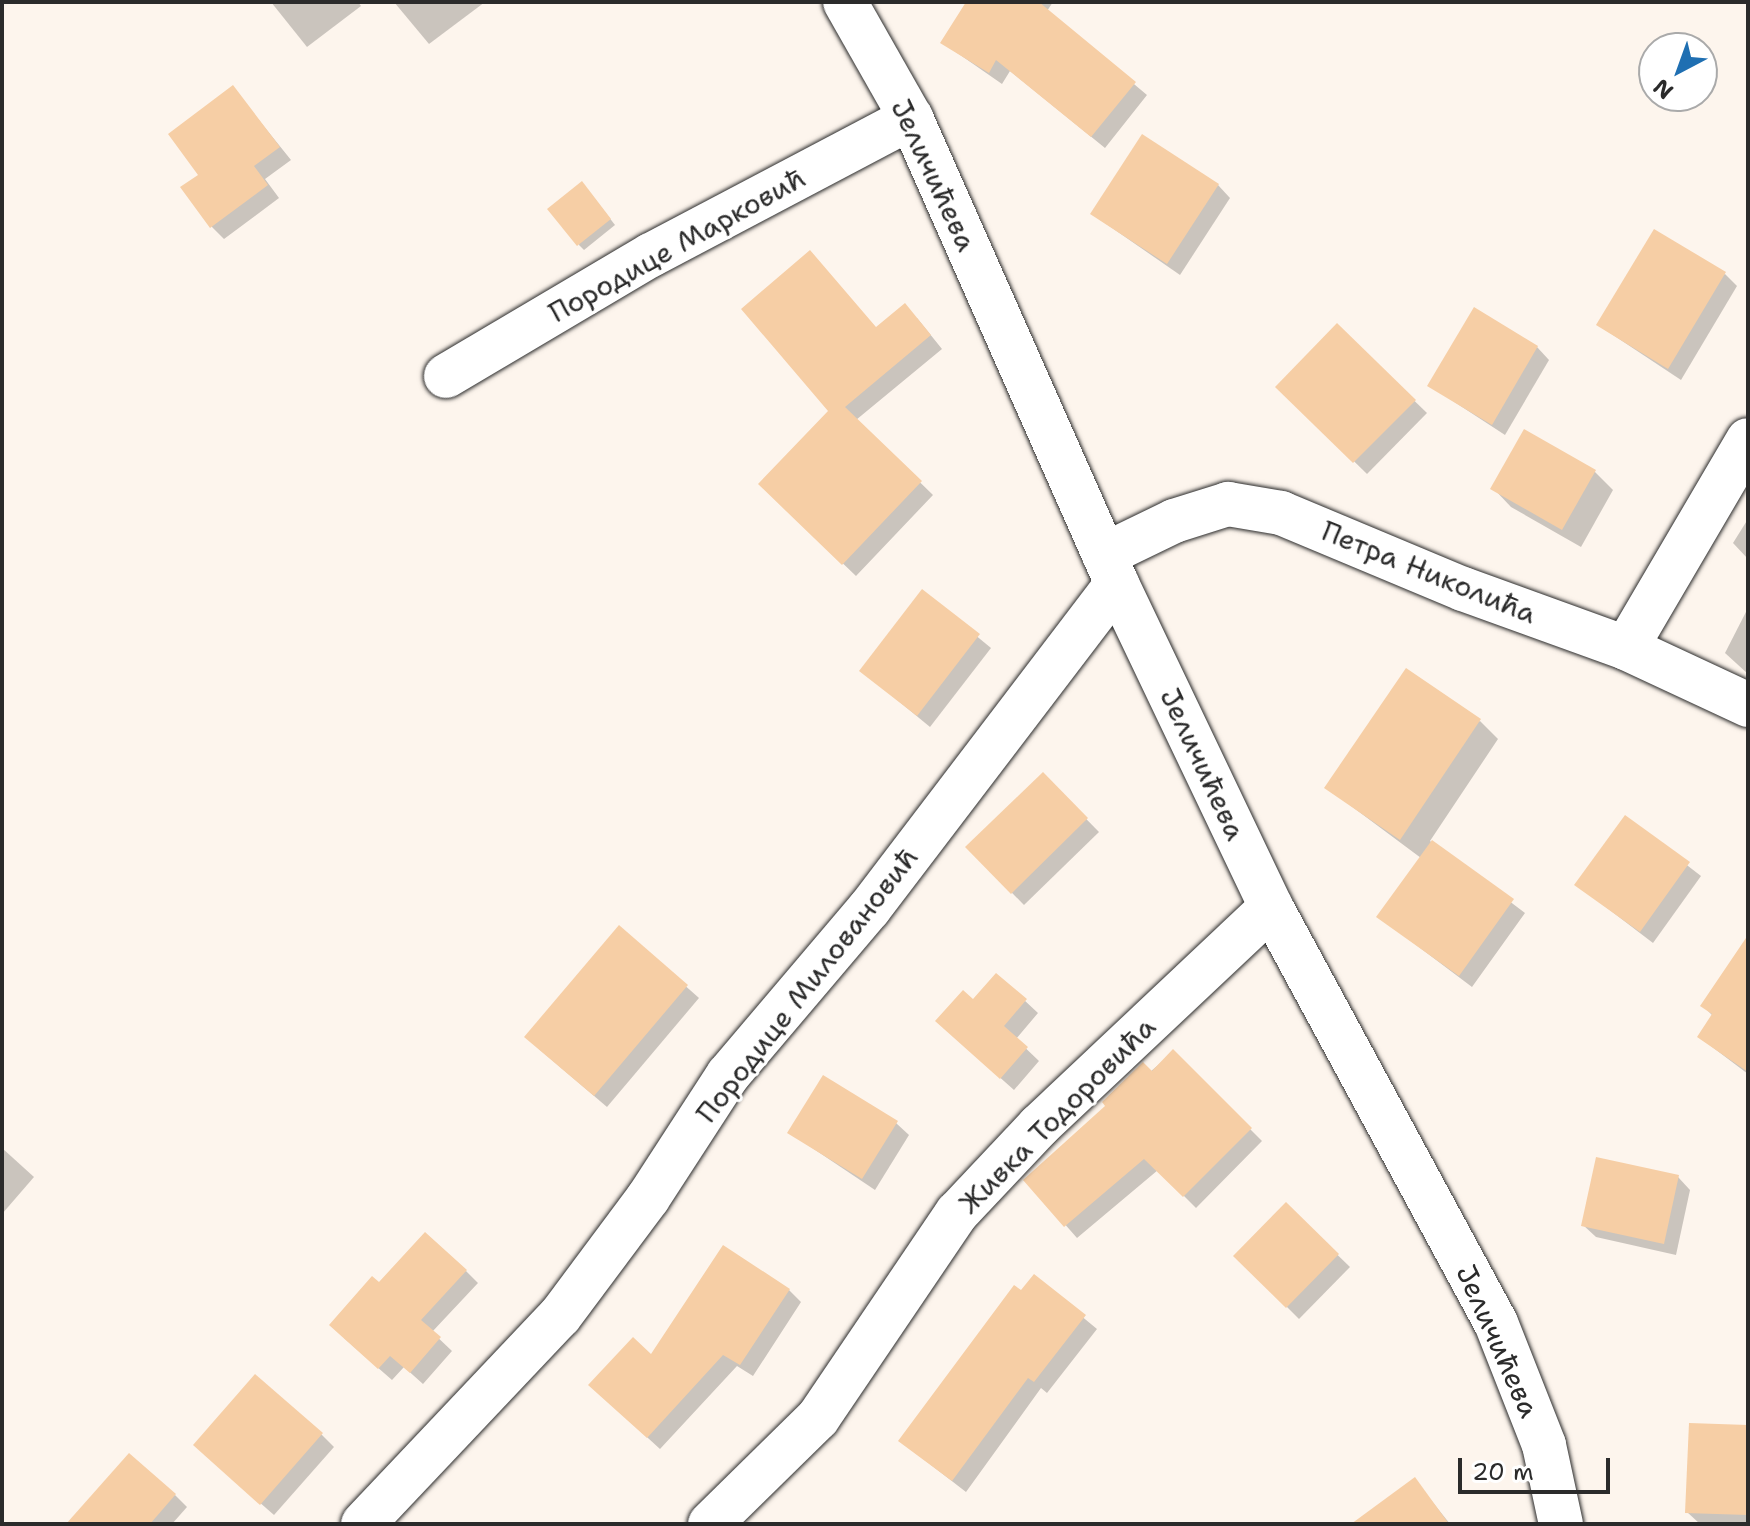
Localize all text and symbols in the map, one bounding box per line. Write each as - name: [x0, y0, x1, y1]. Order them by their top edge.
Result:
- north arrow: [1638, 32, 1718, 112]
- text: N: [1647, 72, 1679, 106]
- street label: Јеличићева: [884, 94, 984, 256]
- street label: Породице Марковић: [543, 160, 811, 330]
- street label: Петра Николића: [1317, 514, 1541, 630]
- street label: Јеличићева: [1153, 683, 1253, 845]
- street label: Породице Миловановић: [689, 841, 925, 1129]
- street label: Живка Тодоровића: [952, 1010, 1162, 1220]
- street label: Јеличићева: [1449, 1259, 1547, 1423]
- scale bar: [1462, 1442, 1614, 1492]
- text: 20 m: [1472, 1456, 1534, 1488]

